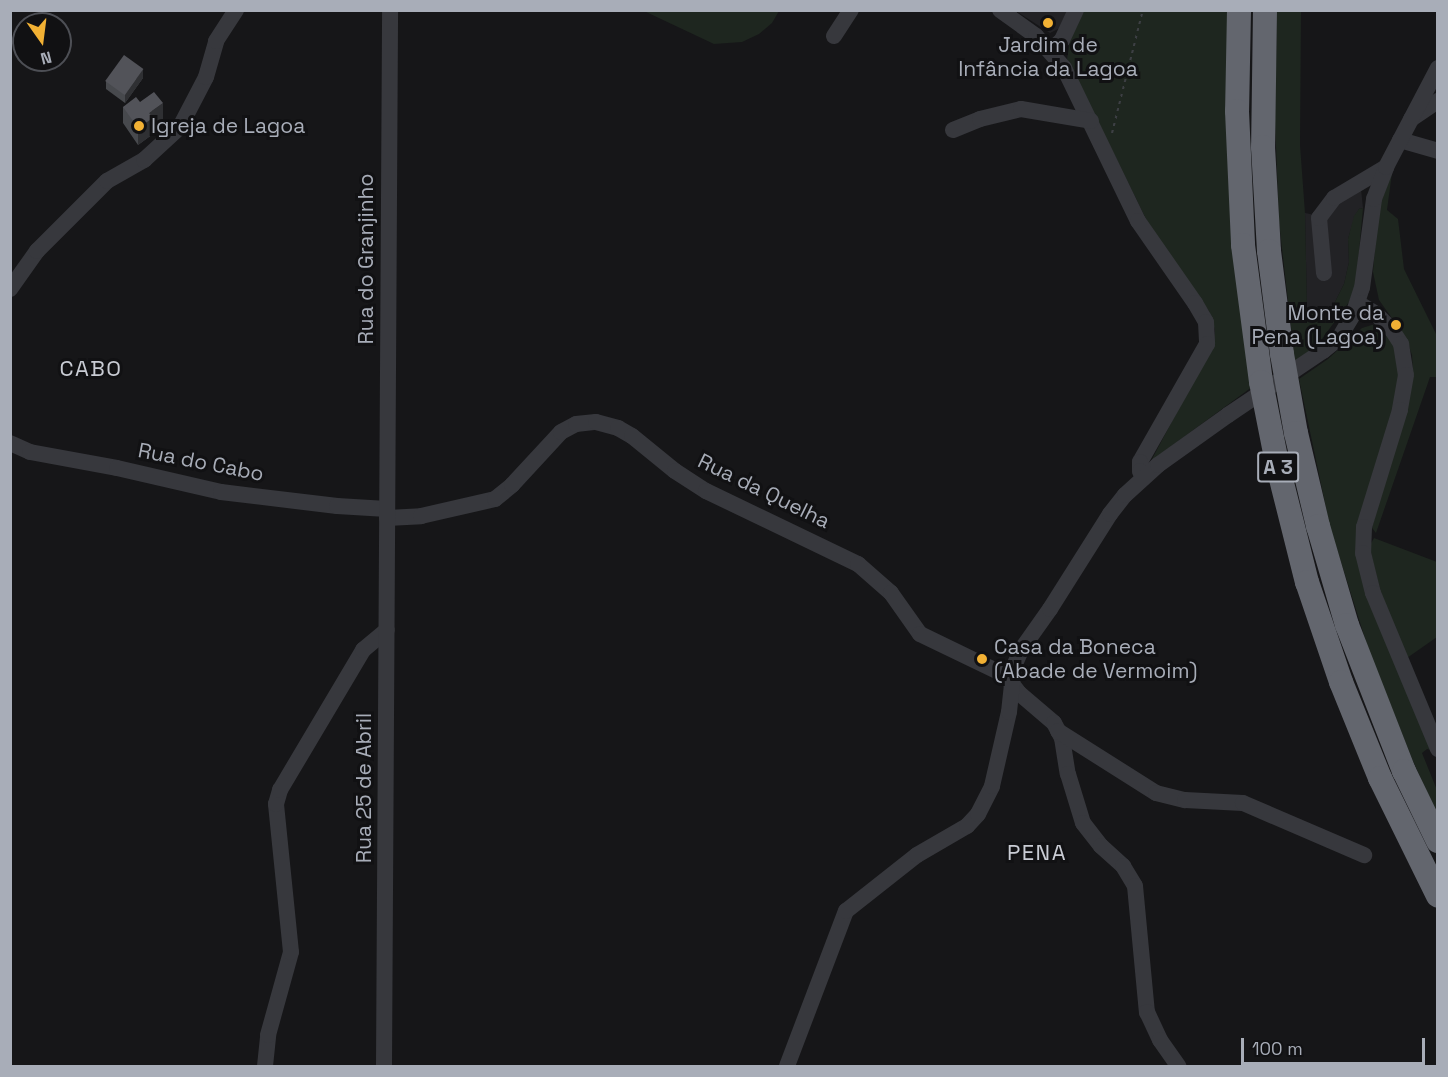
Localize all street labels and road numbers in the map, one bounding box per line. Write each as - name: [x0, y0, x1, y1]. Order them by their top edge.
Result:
- street label: Rua do Granjinho: [353, 174, 379, 344]
- street label: Rua do Cabo: [136, 437, 266, 487]
- street label: Rua da Quelha: [694, 448, 834, 534]
- road number: A 3: [1257, 450, 1299, 484]
- street label: Rua 25 de Abril: [351, 713, 377, 863]

